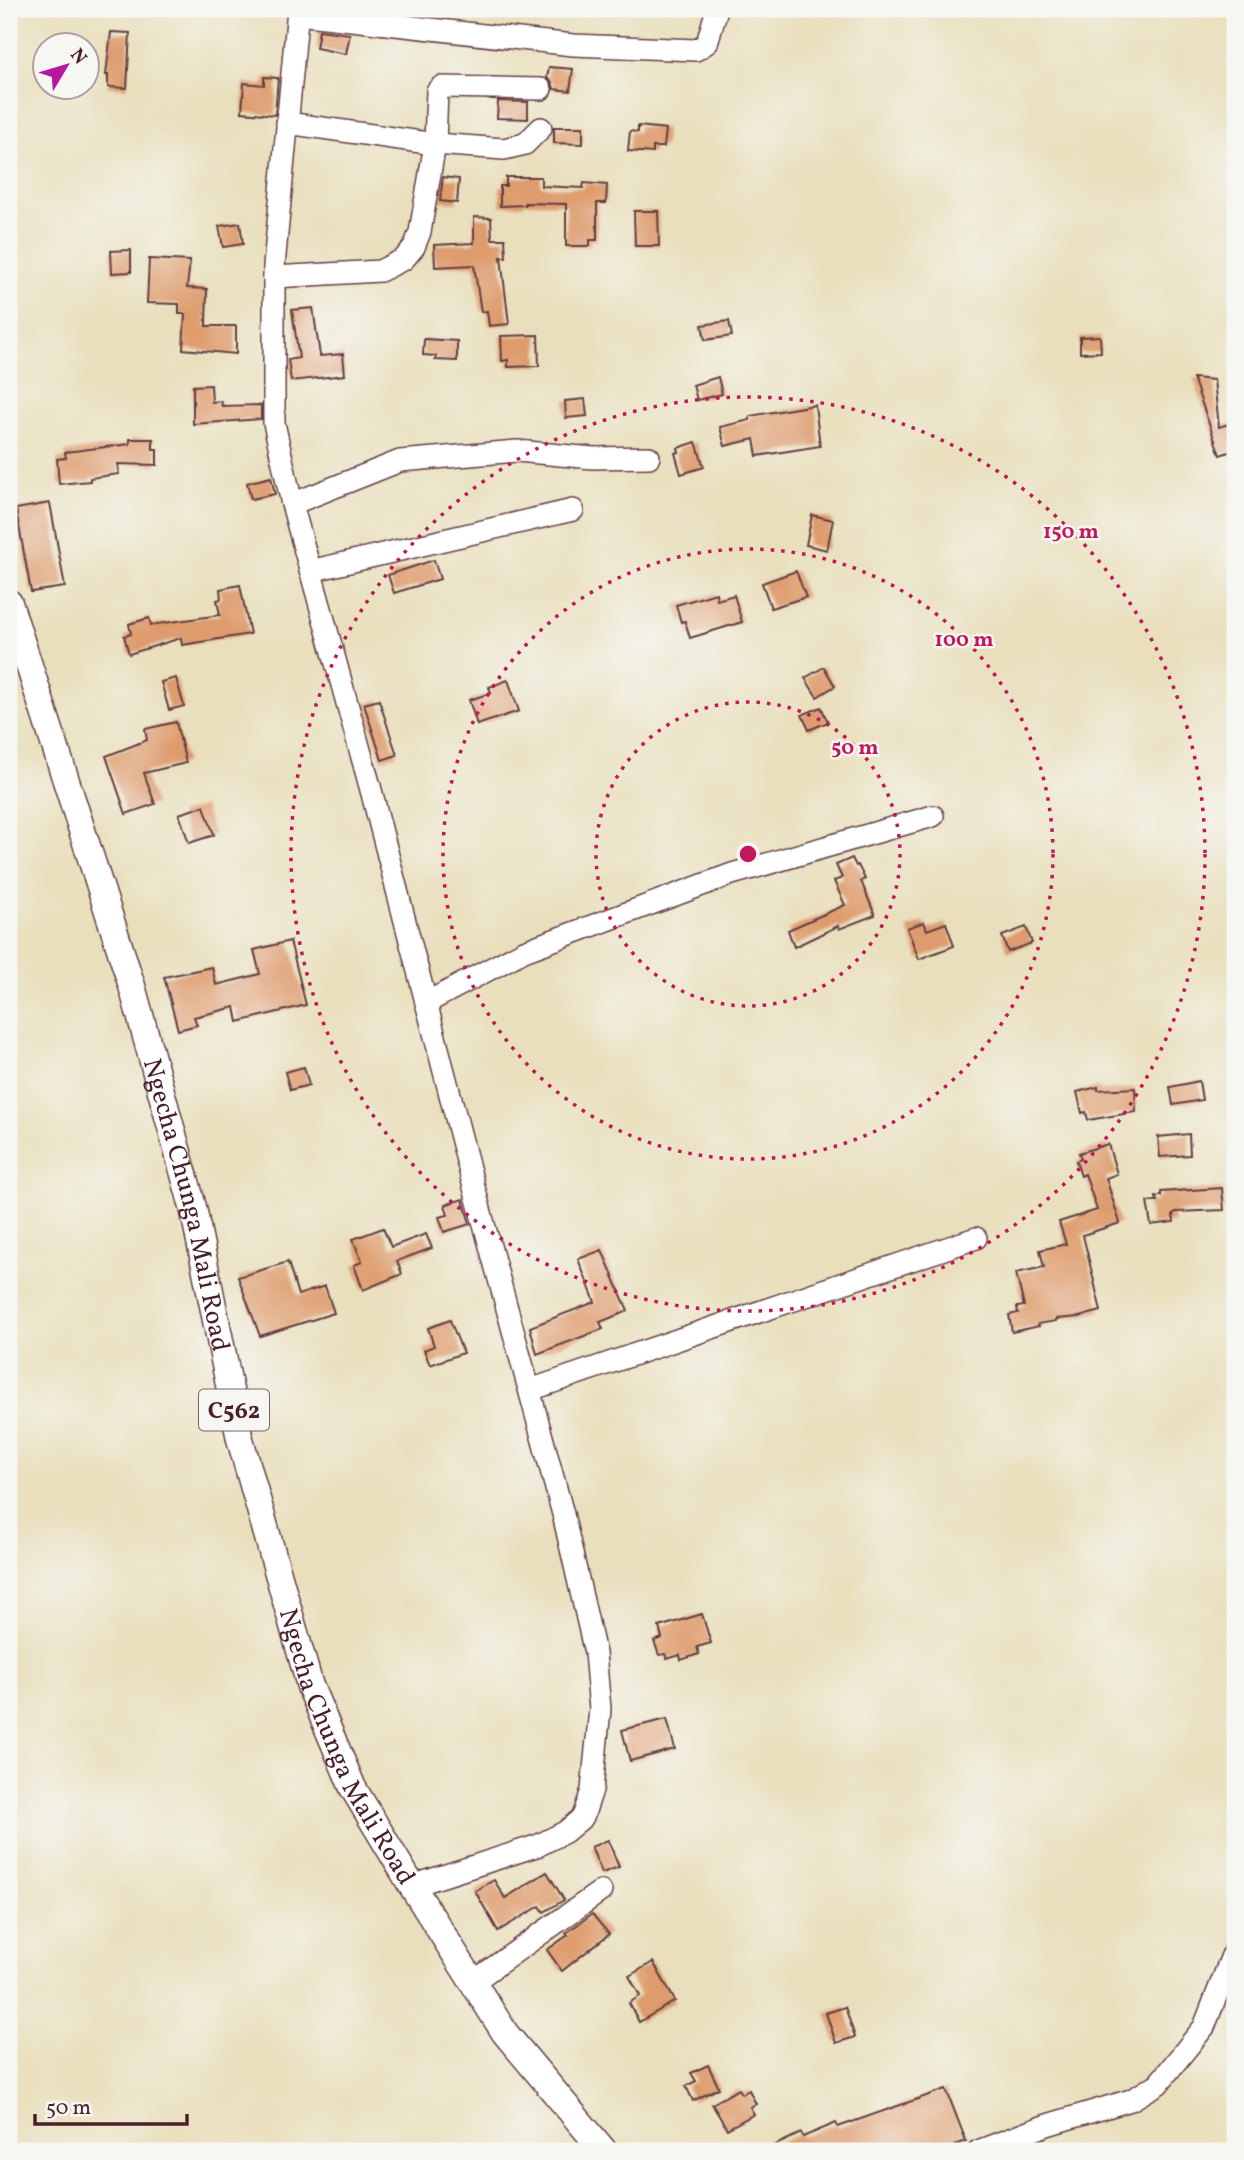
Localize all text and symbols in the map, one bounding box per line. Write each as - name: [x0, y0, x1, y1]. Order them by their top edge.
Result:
- north arrow: [32, 32, 102, 102]
- text: N: [63, 43, 92, 70]
- text: 150 m: [1043, 518, 1099, 547]
- text: 100 m: [934, 626, 994, 655]
- text: 50 m: [831, 734, 879, 763]
- centre of rings: [736, 842, 760, 866]
- street label: Ngecha Chunga Mali Road: [133, 1055, 238, 1355]
- road number: C562: [199, 1390, 269, 1430]
- street label: Ngecha Chunga Mali Road: [269, 1604, 423, 1892]
- scale bar: [35, 2083, 187, 2127]
- text: 50 m: [46, 2094, 91, 2123]

